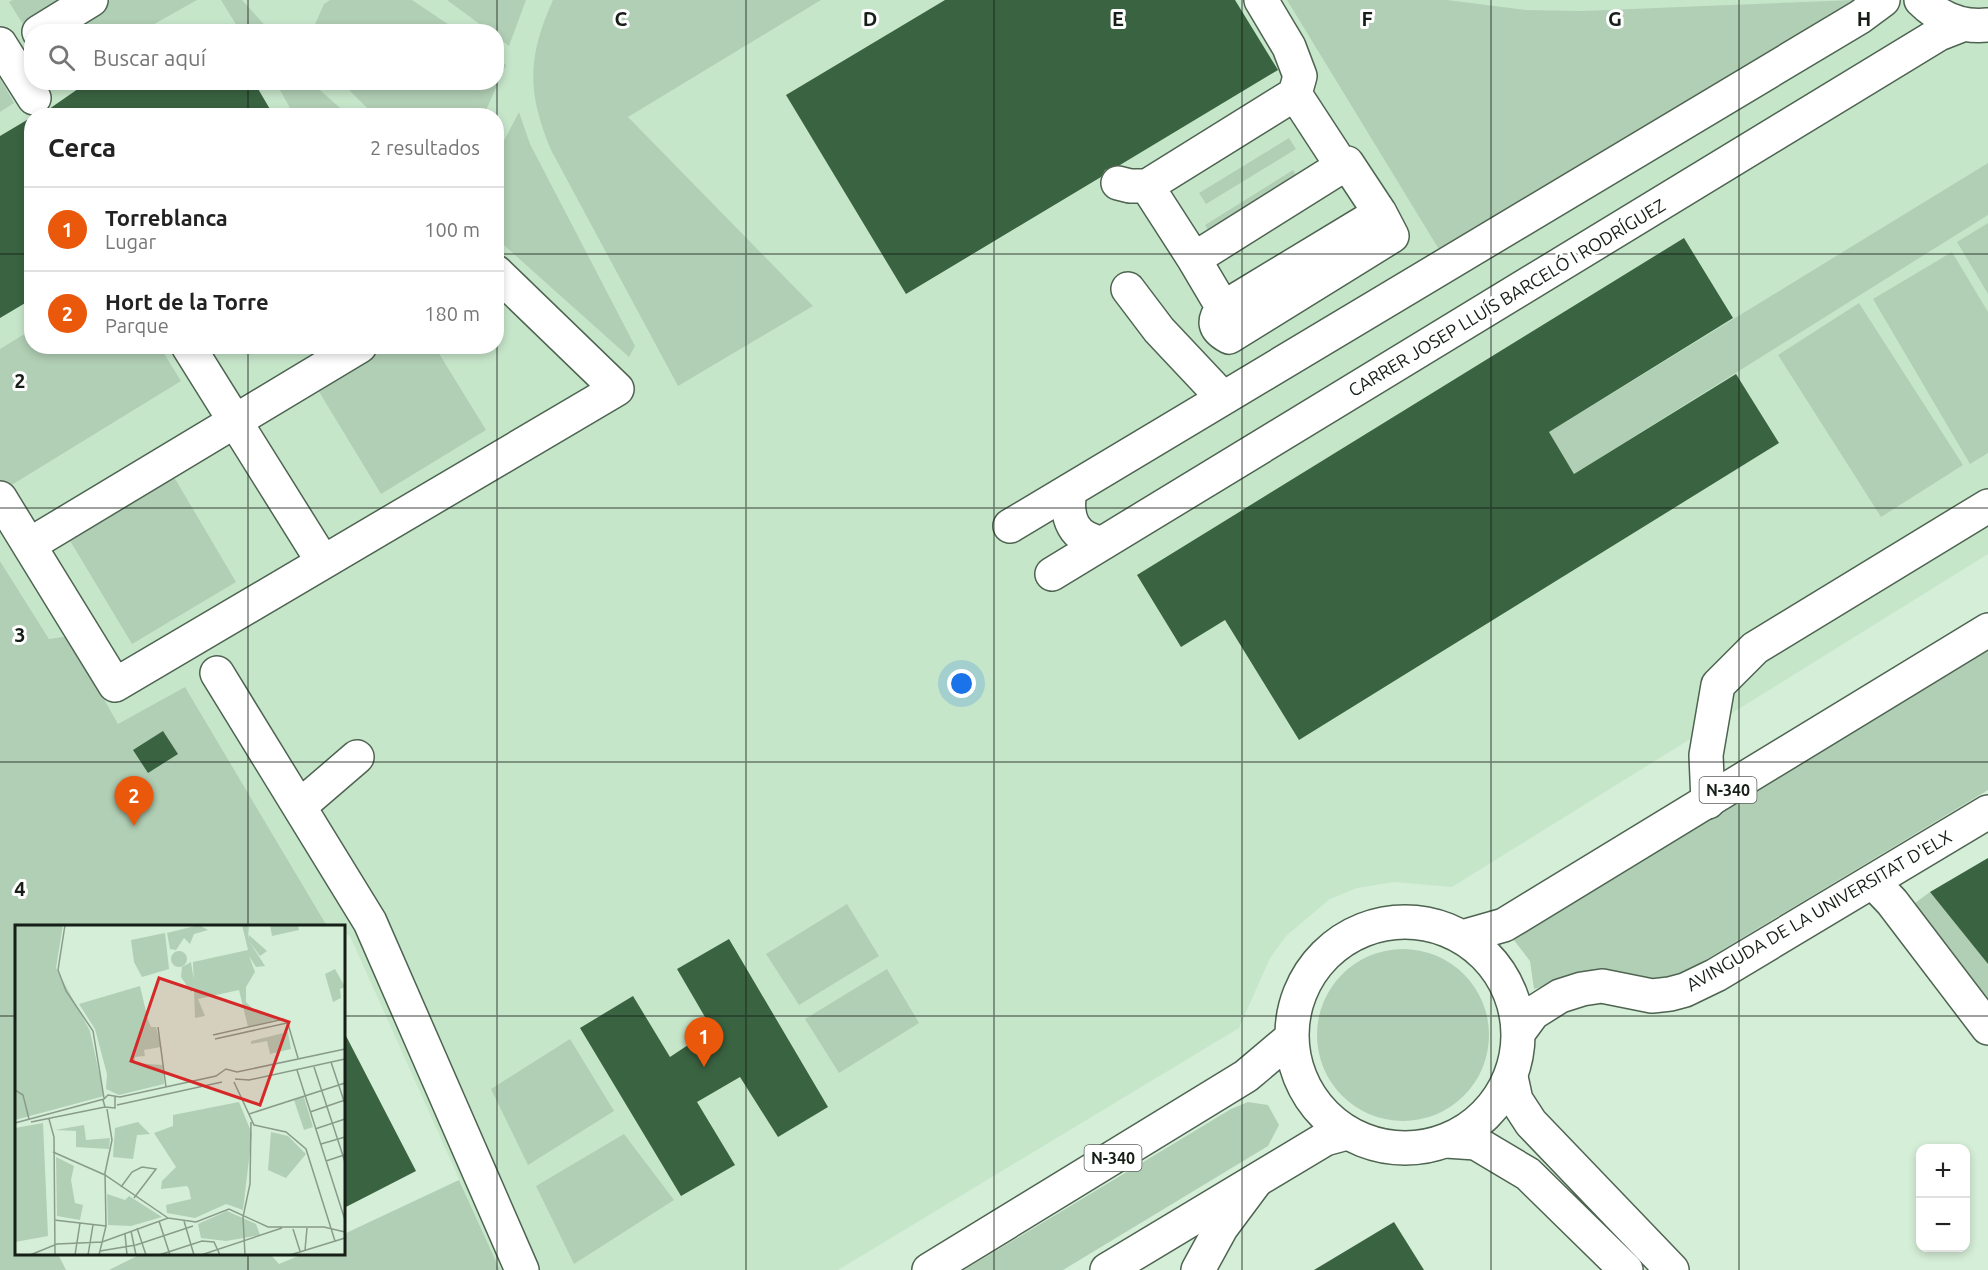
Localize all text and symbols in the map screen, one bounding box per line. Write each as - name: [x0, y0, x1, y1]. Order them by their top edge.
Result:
- text: C: [615, 7, 628, 30]
- text: D: [863, 7, 877, 30]
- text: E: [1112, 7, 1124, 30]
- text: F: [1361, 7, 1373, 30]
- text: G: [1608, 7, 1622, 30]
- text: H: [1857, 7, 1871, 30]
- search box: [24, 24, 504, 90]
- icon: search: [45, 41, 78, 74]
- text: Buscar aquí: [93, 45, 206, 70]
- text: Cerca: [48, 133, 116, 162]
- text: 2 resultados: [370, 136, 480, 159]
- street label: CARRER JOSEP LLUÍS BARCELÓ I RODRÍGUEZ: [1344, 193, 1668, 400]
- text: Torreblanca: [105, 205, 228, 230]
- text: 1: [62, 218, 73, 241]
- text: 100 m: [424, 218, 480, 241]
- text: Lugar: [105, 230, 156, 253]
- text: Hort de la Torre: [105, 289, 269, 314]
- text: 2: [62, 302, 73, 325]
- text: 180 m: [424, 302, 480, 325]
- text: Parque: [105, 314, 169, 337]
- text: 2: [14, 369, 26, 392]
- text: 3: [14, 623, 26, 646]
- your location: [947, 669, 976, 698]
- pin: 2: [114, 776, 154, 826]
- road number: N-340: [1700, 777, 1756, 803]
- street label: AVINGUDA DE LA UNIVERSITAT D'ELX: [1682, 826, 1955, 994]
- text: 4: [14, 877, 26, 900]
- inset map: [15, 925, 345, 1255]
- pin: 1: [684, 1018, 724, 1067]
- map controls: [1916, 1144, 1970, 1252]
- button: +: [1916, 1144, 1970, 1198]
- road number: N-340: [1084, 1145, 1142, 1171]
- button: −: [1916, 1198, 1970, 1252]

